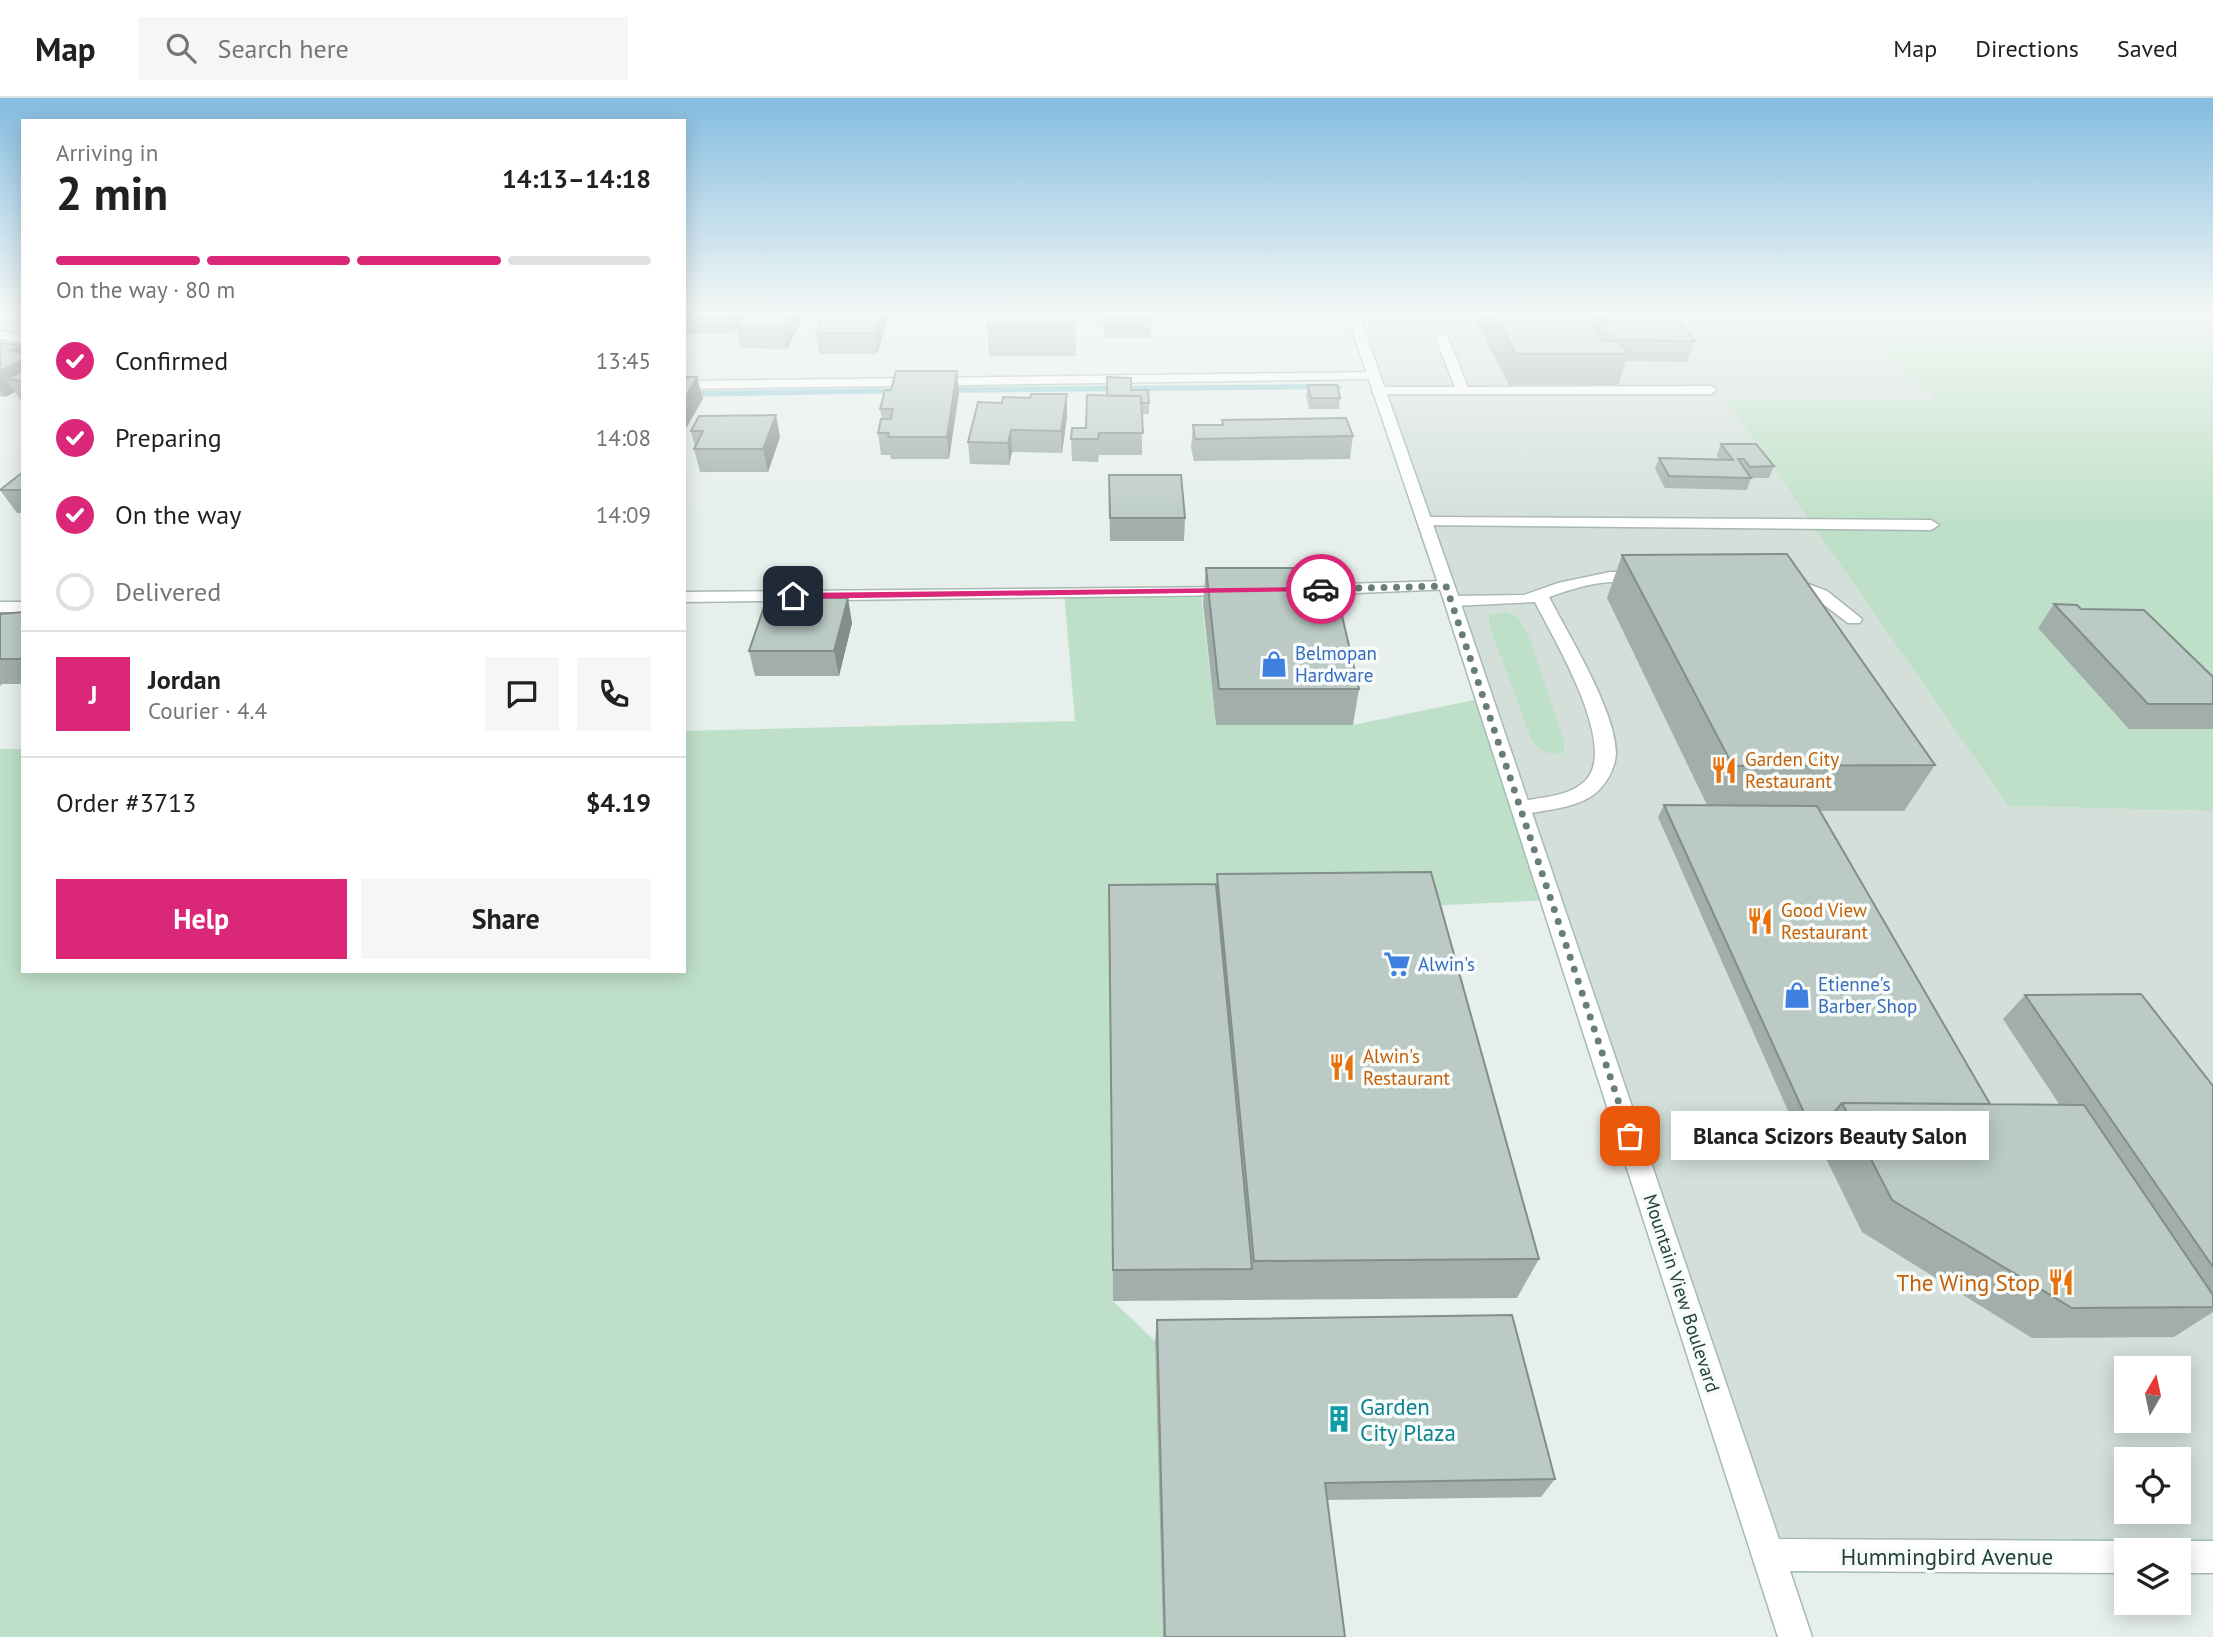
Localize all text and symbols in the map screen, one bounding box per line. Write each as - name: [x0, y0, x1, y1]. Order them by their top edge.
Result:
- search box: [138, 17, 628, 80]
- text: Map: [35, 27, 96, 70]
- icon: search: [162, 29, 200, 67]
- text: Search here: [218, 32, 349, 65]
- text: Map: [1893, 33, 1937, 64]
- text: Directions: [1975, 33, 2079, 64]
- text: Saved: [2117, 33, 2178, 64]
- text: Arriving in: [56, 138, 158, 167]
- text: 14:13–14:18: [502, 162, 651, 195]
- text: 2 min: [56, 163, 168, 223]
- text: On the way · 80 m: [56, 275, 235, 304]
- icon: check: [56, 342, 94, 380]
- text: Confirmed: [115, 344, 228, 377]
- text: 13:45: [596, 346, 651, 375]
- icon: check: [56, 419, 94, 457]
- text: Preparing: [115, 421, 222, 454]
- text: 14:08: [596, 423, 651, 452]
- icon: check: [56, 496, 94, 534]
- text: On the way: [115, 498, 241, 531]
- text: 14:09: [596, 500, 651, 529]
- courier: [1286, 554, 1356, 624]
- pin: [763, 566, 823, 626]
- icon: car: [1302, 570, 1340, 608]
- text: Delivered: [115, 575, 221, 608]
- icon: home: [774, 577, 812, 615]
- place label: Belmopan Hardware: [1295, 641, 1377, 687]
- shop icon: Belmopan Hardware: [1259, 649, 1289, 679]
- button: chat: [485, 657, 559, 731]
- button: phone: [577, 657, 651, 731]
- text: Jordan: [148, 663, 221, 696]
- text: J: [89, 678, 97, 711]
- text: Courier · 4.4: [148, 696, 267, 725]
- place label: Garden City Restaurant: [1745, 747, 1839, 793]
- restaurant icon: Garden City Restaurant: [1709, 755, 1739, 785]
- text: Order #3713: [56, 786, 196, 819]
- text: $4.19: [586, 786, 651, 819]
- button: Help: [56, 879, 347, 959]
- button: Share: [361, 879, 651, 959]
- place label: Good View Restaurant: [1781, 898, 1868, 944]
- restaurant icon: Good View Restaurant: [1745, 906, 1775, 936]
- supermarket icon: Alwin's: [1382, 949, 1412, 979]
- place label: Alwin's: [1418, 952, 1475, 976]
- place label: Etienne's Barber Shop: [1818, 972, 1917, 1018]
- shop icon: Etienne's Barber Shop: [1782, 980, 1812, 1010]
- place label: Alwin's Restaurant: [1363, 1044, 1450, 1090]
- restaurant icon: Alwin's Restaurant: [1327, 1052, 1357, 1082]
- pin: [1600, 1106, 1660, 1166]
- callout: Blanca Scizors Beauty Salon: [1672, 1112, 1991, 1160]
- icon: bag: [1611, 1117, 1649, 1155]
- text: Blanca Scizors Beauty Salon: [1693, 1121, 1967, 1150]
- street label: Mountain View Boulevard: [1639, 1191, 1725, 1395]
- restaurant icon: The Wing Stop: [2046, 1267, 2076, 1297]
- place label: The Wing Stop: [1896, 1268, 2040, 1297]
- north arrow: [2114, 1356, 2191, 1433]
- map controls: [2114, 1356, 2191, 1615]
- place label: Garden City Plaza: [1360, 1392, 1456, 1447]
- building icon: Garden City Plaza: [1324, 1404, 1354, 1434]
- button: locate: [2114, 1447, 2191, 1524]
- button: layers: [2114, 1538, 2191, 1615]
- street label: Hummingbird Avenue: [1841, 1542, 2053, 1571]

